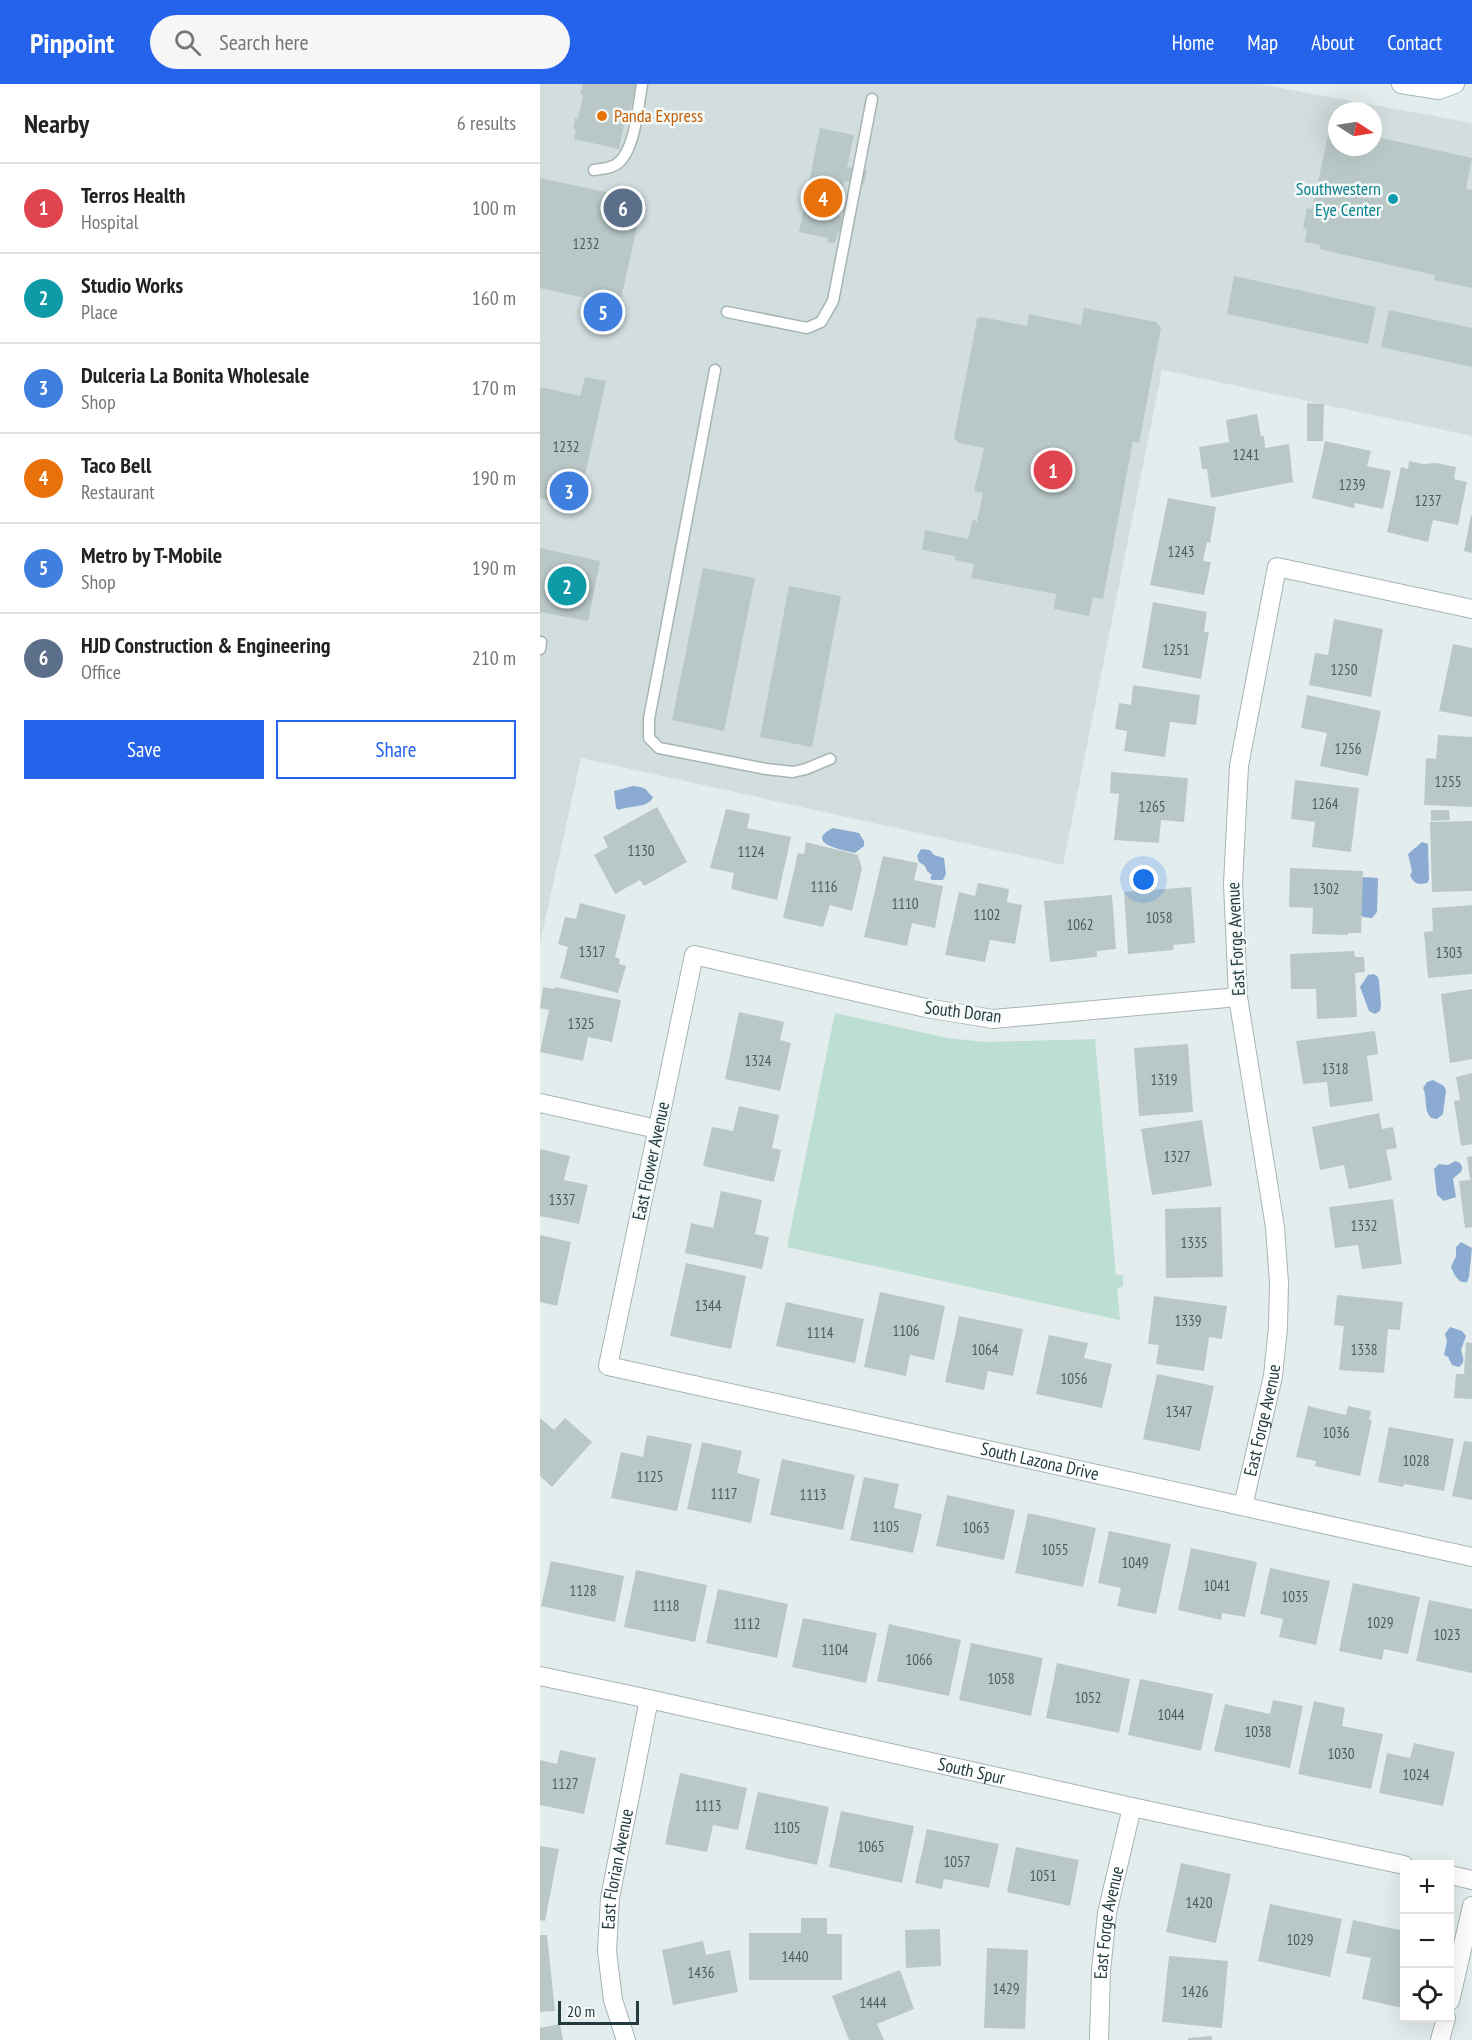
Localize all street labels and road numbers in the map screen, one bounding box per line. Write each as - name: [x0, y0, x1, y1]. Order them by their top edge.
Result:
- street label: East Forge Avenue: [1221, 882, 1250, 997]
- street label: South Doran: [923, 995, 1003, 1028]
- street label: East Flower Avenue: [627, 1099, 674, 1222]
- street label: East Forge Avenue: [1238, 1363, 1285, 1478]
- street label: South Lazona Drive: [979, 1437, 1101, 1485]
- street label: South Spur: [936, 1752, 1008, 1789]
- street label: East Florian Avenue: [596, 1807, 638, 1930]
- street label: East Forge Avenue: [1089, 1864, 1129, 1979]

